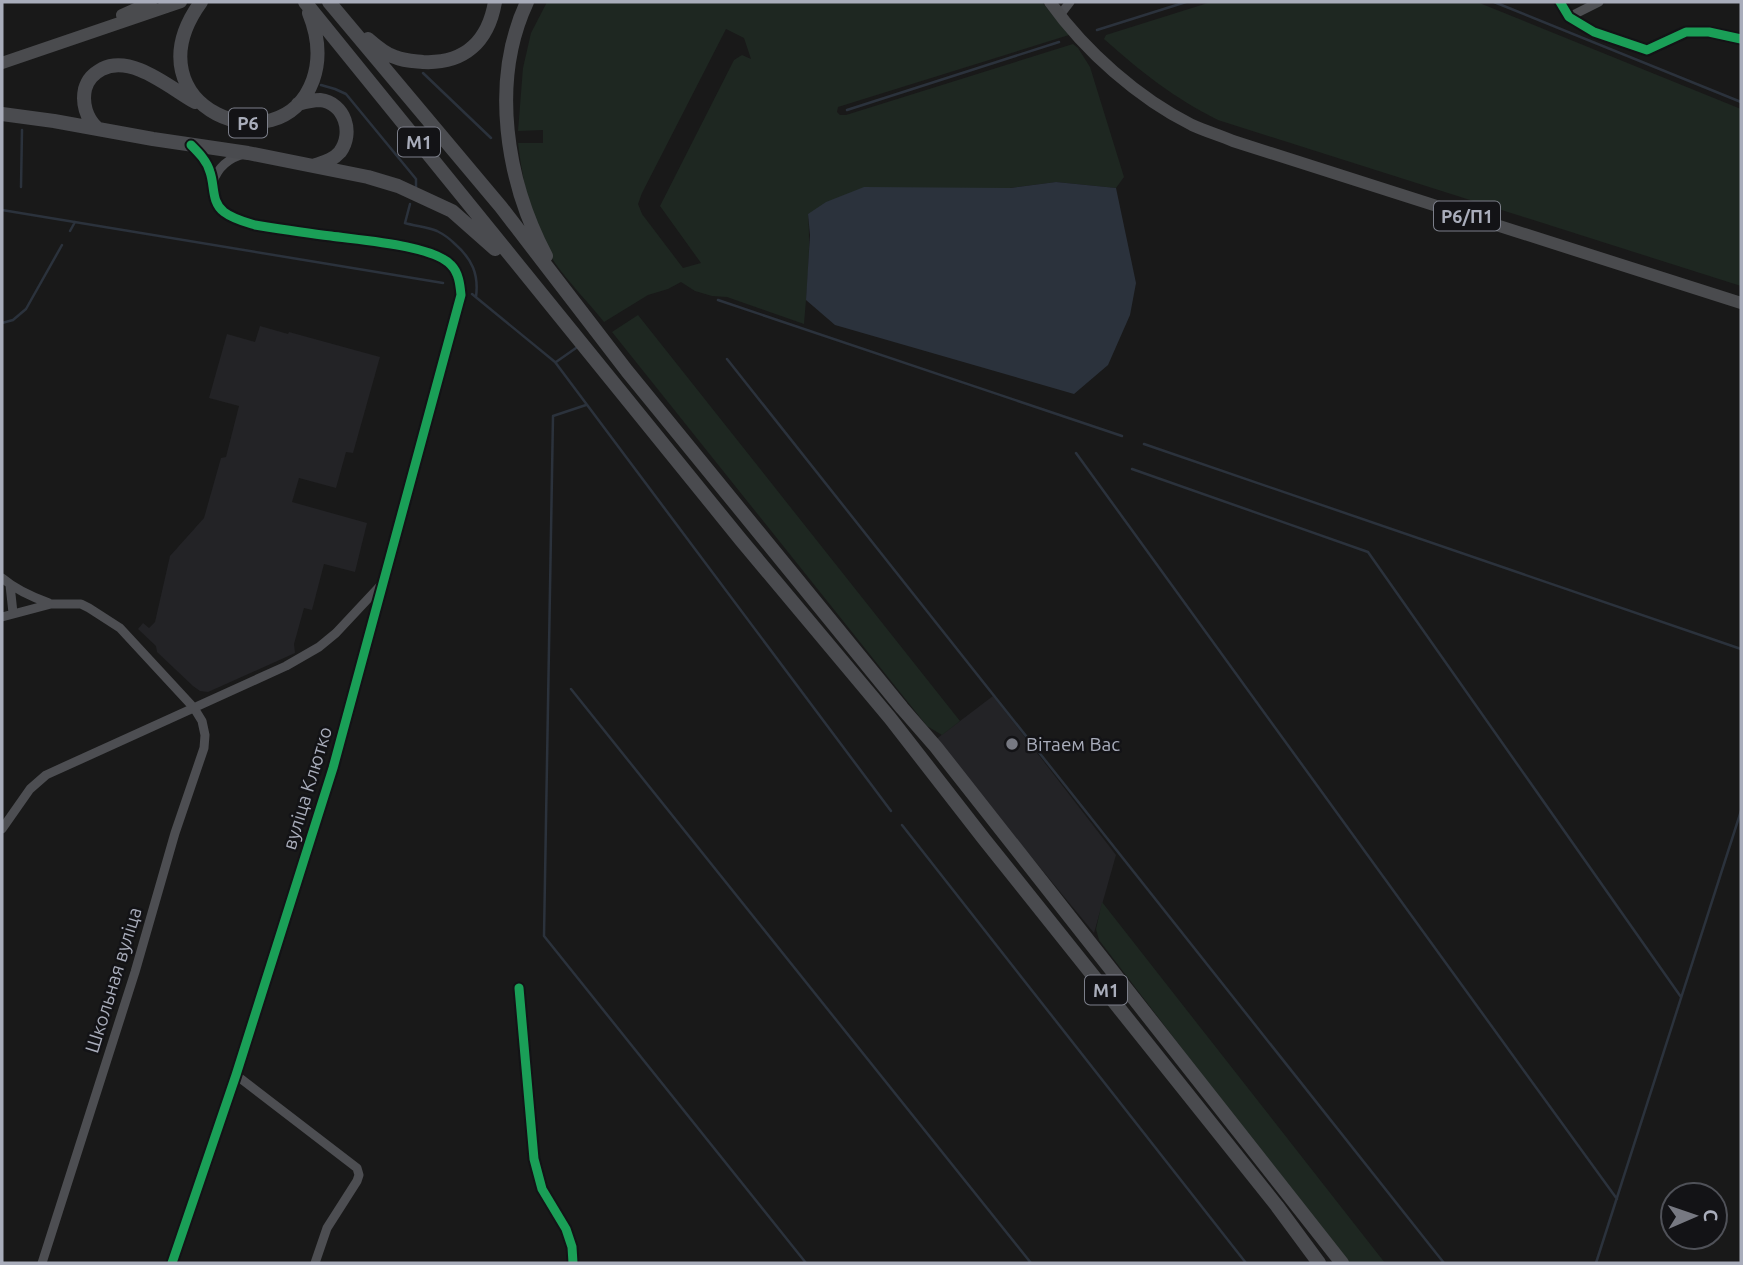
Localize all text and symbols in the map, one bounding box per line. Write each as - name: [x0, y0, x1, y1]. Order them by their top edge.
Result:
- road number: Р6: [229, 109, 267, 138]
- road number: М1: [398, 127, 440, 156]
- road number: Р6/П1: [1434, 202, 1500, 230]
- street label: вуліца Клютко: [278, 724, 336, 852]
- place label: Вітаем Вас: [1026, 733, 1120, 755]
- marker: Вітаем Вас: [1004, 736, 1020, 752]
- street label: Школьная вуліца: [80, 904, 146, 1056]
- road number: М1: [1085, 975, 1127, 1004]
- north arrow: [1659, 1181, 1729, 1251]
- text: С: [1700, 1209, 1722, 1222]

